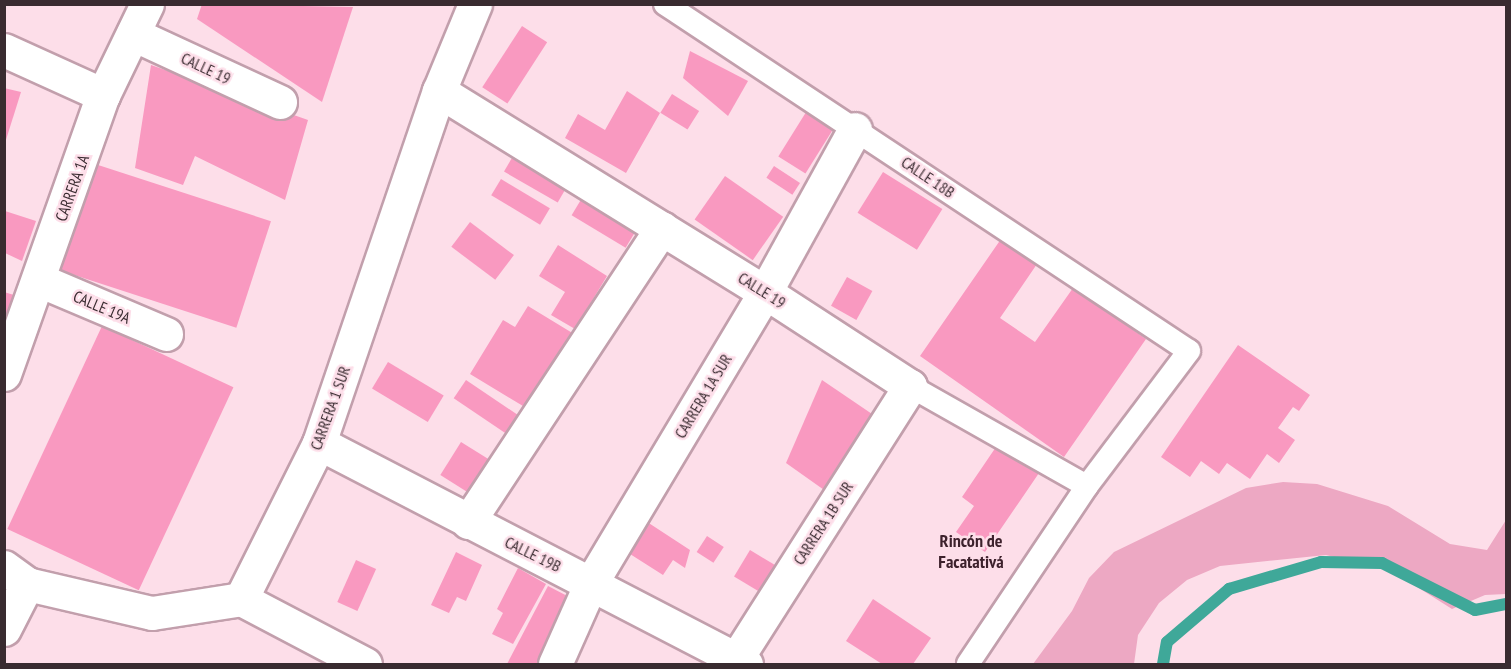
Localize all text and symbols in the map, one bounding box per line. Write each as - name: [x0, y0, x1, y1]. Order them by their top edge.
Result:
- street label: CALLE 19: [178, 48, 234, 88]
- street label: CARRERA 1A: [51, 152, 93, 224]
- street label: CALLE 18B: [898, 152, 958, 202]
- street label: CALLE 19: [735, 268, 789, 312]
- street label: CALLE 19A: [71, 286, 133, 328]
- street label: CARRERA 1A SUR: [670, 350, 736, 442]
- street label: CARRERA 1 SUR: [306, 363, 354, 453]
- street label: CARRERA 1B SUR: [789, 478, 857, 568]
- district label: Rincón de Facatativá: [938, 531, 1004, 574]
- street label: CALLE 19B: [502, 532, 564, 576]

